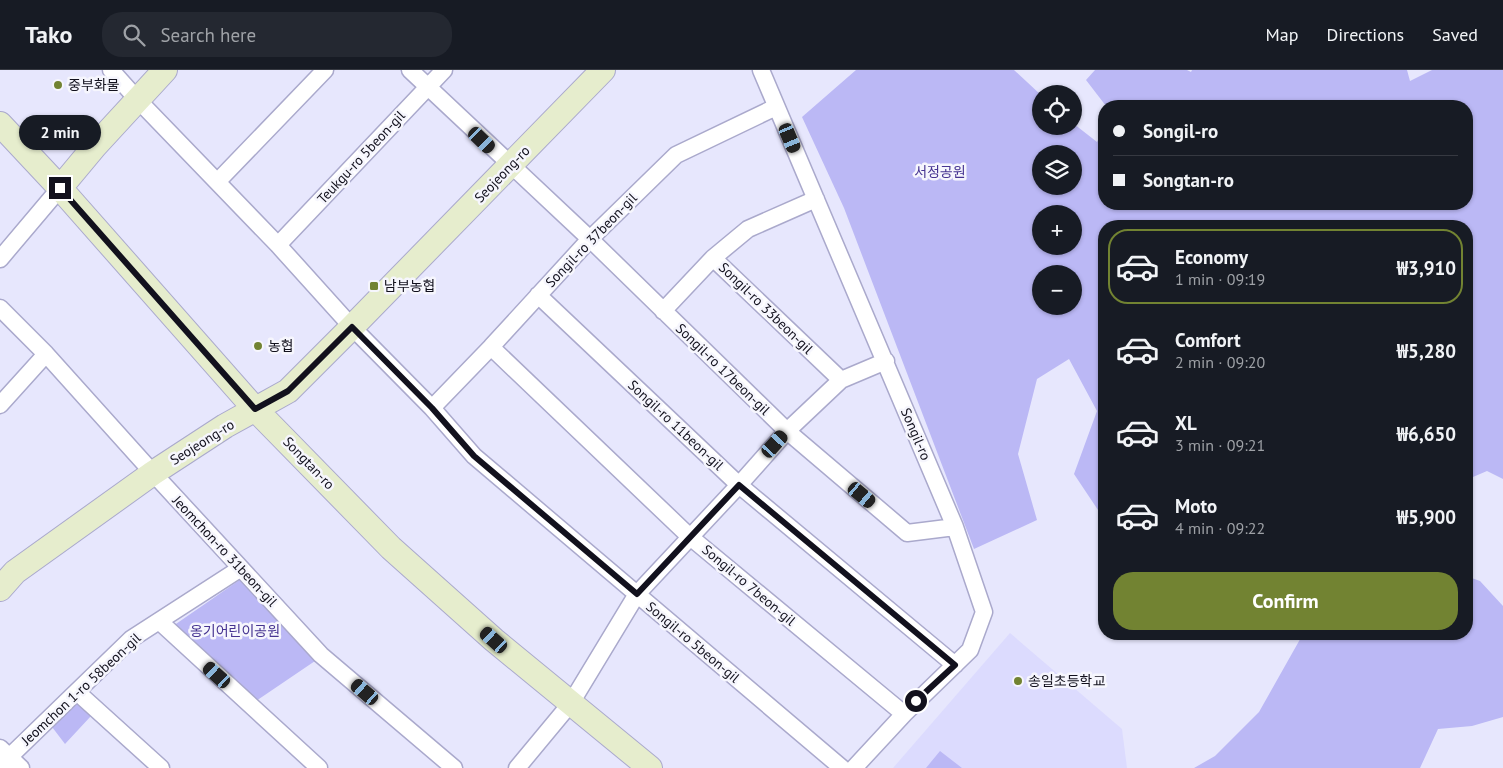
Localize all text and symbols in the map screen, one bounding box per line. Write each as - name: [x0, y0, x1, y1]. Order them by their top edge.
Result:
- search box: [102, 12, 452, 57]
- text: Tako: [25, 19, 72, 50]
- icon: search: [120, 21, 148, 49]
- text: Search here: [160, 23, 256, 47]
- text: Map: [1266, 23, 1298, 46]
- text: Directions: [1326, 23, 1404, 46]
- text: Saved: [1432, 23, 1478, 46]
- place label: 중부화물: [68, 76, 120, 94]
- marker: 중부화물: [52, 79, 64, 91]
- map controls: [1032, 85, 1082, 315]
- button: locate: [1032, 85, 1082, 135]
- street label: Teukgu-ro 5beon-gil: [313, 107, 409, 207]
- callout: 2 min: [19, 116, 101, 150]
- text: Songil-ro: [1143, 119, 1218, 143]
- car: [777, 121, 802, 155]
- text: 2 min: [40, 122, 80, 142]
- car: [465, 124, 498, 156]
- street label: Seojeong-ro: [470, 142, 534, 206]
- button: layers: [1032, 145, 1082, 195]
- park label: 서정공원: [914, 163, 966, 181]
- text: Songtan-ro: [1143, 168, 1234, 192]
- route end: [49, 177, 71, 199]
- street label: Songil-ro 37beon-gil: [541, 189, 641, 291]
- button: +: [1032, 205, 1082, 255]
- icon: car: [1115, 244, 1160, 289]
- text: Economy: [1175, 245, 1248, 269]
- text: ₩3,910: [1397, 256, 1456, 280]
- street label: Songil-ro 33beon-gil: [715, 258, 817, 358]
- button: −: [1032, 265, 1082, 315]
- text: 1 min · 09:19: [1175, 269, 1265, 289]
- place label: 남부농협: [384, 277, 436, 295]
- marker: 남부농협: [368, 280, 380, 292]
- street label: Songil-ro 17beon-gil: [672, 319, 774, 419]
- icon: car: [1115, 327, 1160, 372]
- text: Comfort: [1175, 328, 1241, 352]
- place label: 농협: [268, 337, 294, 355]
- text: ₩5,280: [1397, 339, 1456, 363]
- marker: 농협: [252, 340, 264, 352]
- text: 2 min · 09:20: [1175, 352, 1265, 372]
- street label: Songil-ro 11beon-gil: [624, 376, 728, 474]
- street label: Songil-ro: [897, 405, 935, 463]
- icon: car: [1115, 410, 1160, 455]
- text: XL: [1175, 411, 1197, 435]
- street label: Seojeong-ro: [166, 415, 238, 469]
- text: ₩6,650: [1397, 422, 1456, 446]
- car: [759, 428, 790, 460]
- street label: Songtan-ro: [279, 433, 339, 493]
- text: 3 min · 09:21: [1175, 435, 1265, 455]
- car: [845, 480, 878, 510]
- street label: Jeomchon-ro 31beon-gil: [168, 491, 281, 610]
- icon: car: [1115, 493, 1160, 538]
- text: Moto: [1175, 494, 1217, 518]
- text: ₩5,900: [1397, 505, 1456, 529]
- text: 4 min · 09:22: [1175, 518, 1265, 538]
- street label: Songil-ro 7beon-gil: [699, 541, 799, 629]
- button: Confirm: [1113, 572, 1458, 630]
- street label: Songil-ro 5beon-gil: [643, 598, 743, 686]
- park label: 옹기어린이공원: [190, 622, 280, 640]
- car: [477, 624, 510, 656]
- street label: Jeomchon 1-ro 58beon-gil: [17, 629, 144, 750]
- car: [200, 659, 233, 691]
- place label: 송일초등학교: [1028, 672, 1105, 690]
- marker: 송일초등학교: [1012, 675, 1024, 687]
- car: [348, 676, 381, 708]
- route start: [905, 690, 927, 712]

